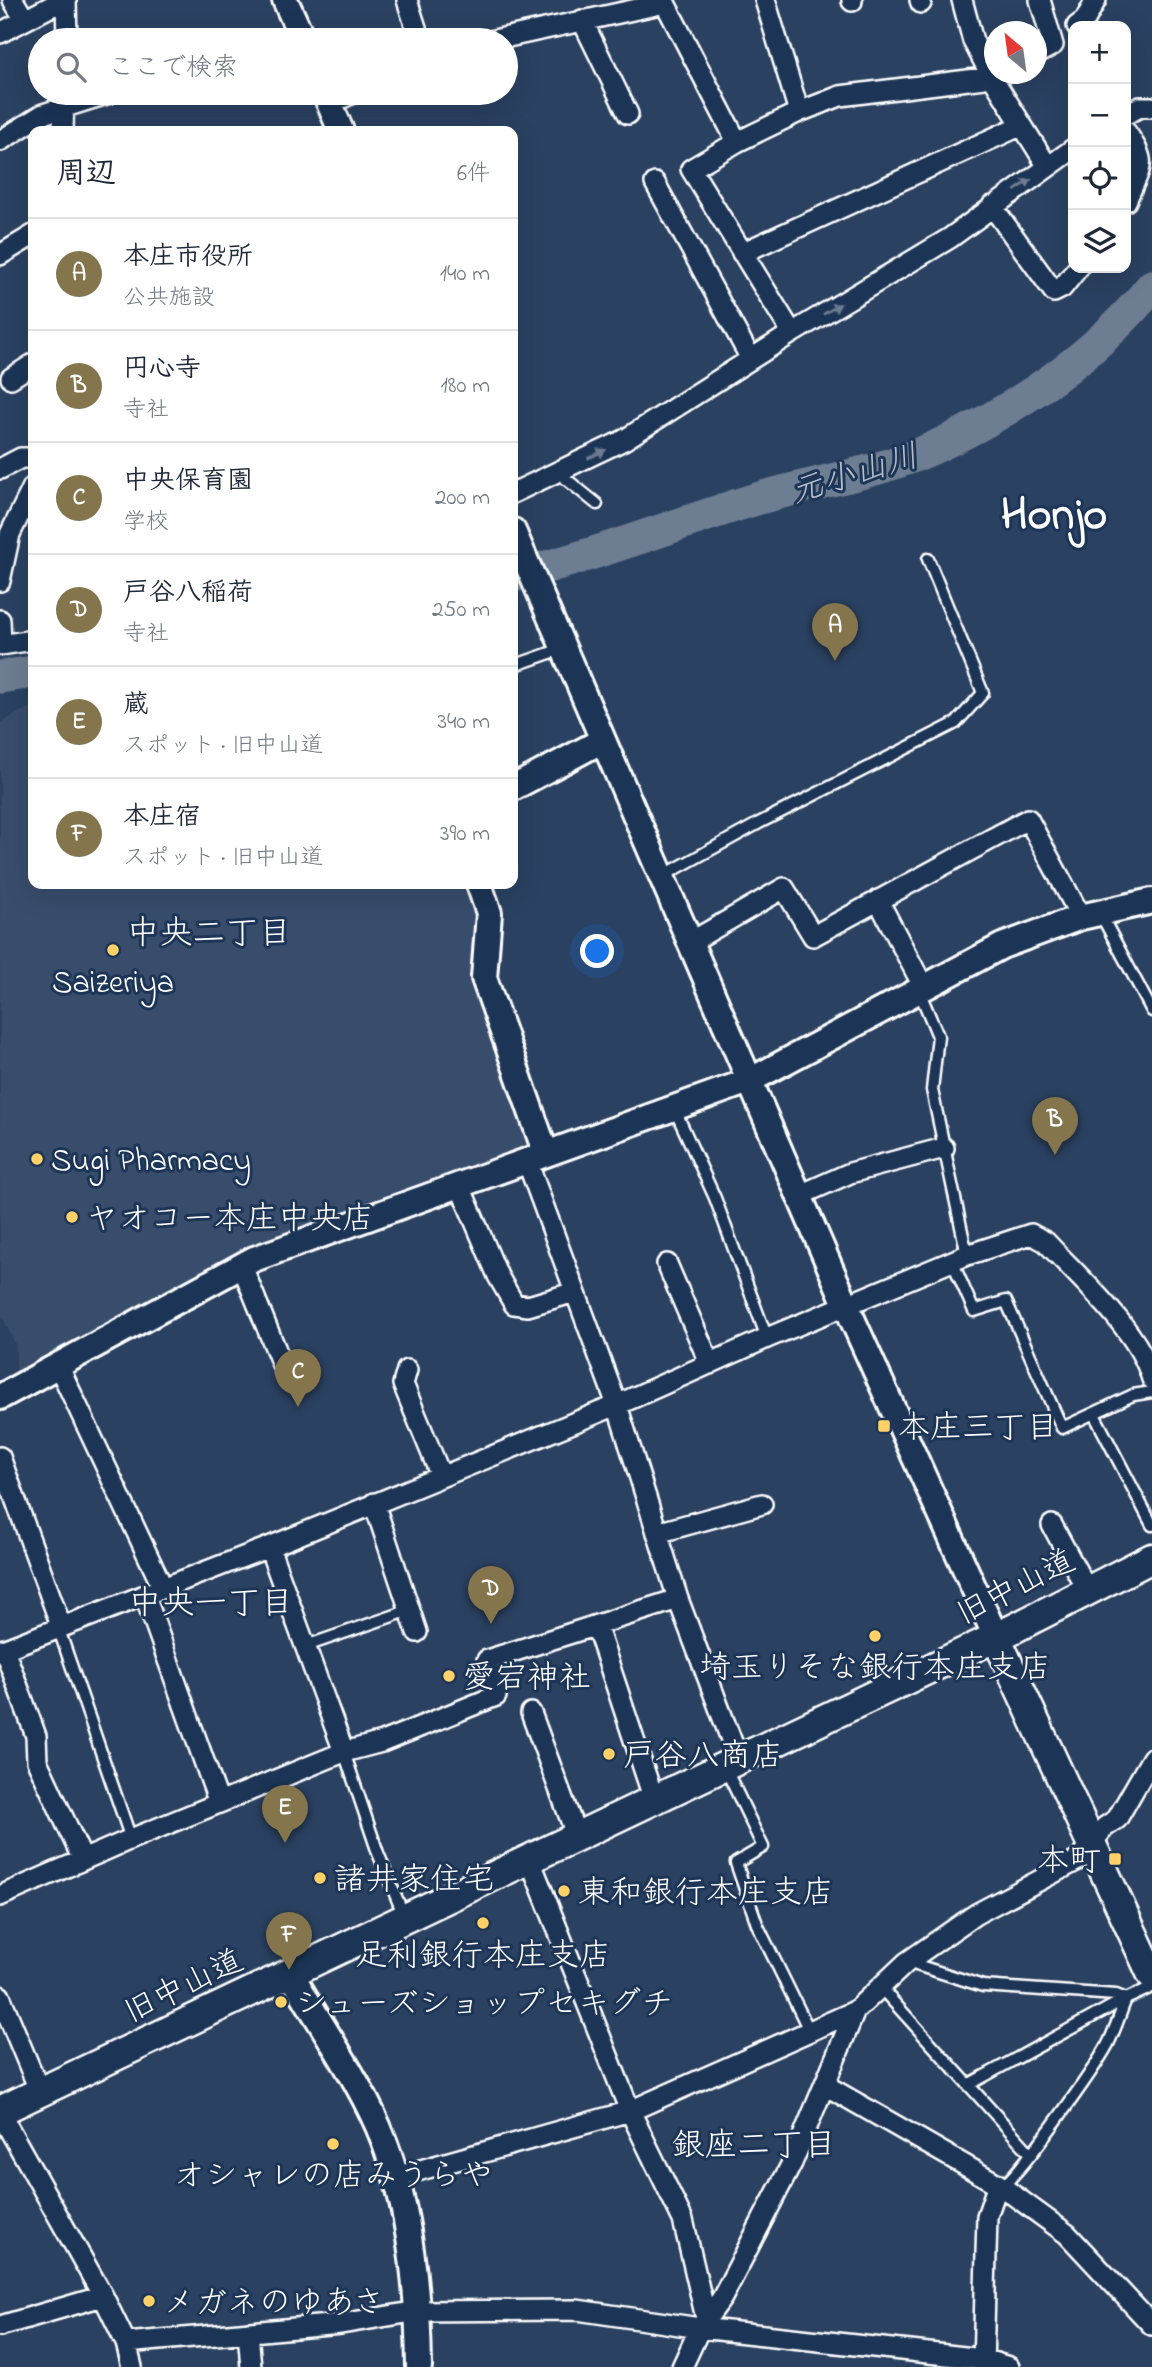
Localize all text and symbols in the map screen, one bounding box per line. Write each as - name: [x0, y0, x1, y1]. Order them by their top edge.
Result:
- north arrow: [984, 21, 1047, 84]
- map controls: [1068, 21, 1131, 273]
- button: +: [1068, 21, 1131, 84]
- search box: [28, 28, 518, 105]
- icon: search: [52, 48, 90, 86]
- text: ここで検索: [108, 50, 238, 88]
- button: −: [1068, 84, 1131, 147]
- button: locate: [1068, 147, 1131, 210]
- text: 周辺: [56, 153, 116, 197]
- text: 6件: [457, 158, 490, 191]
- one-way arrow: [1014, 178, 1032, 192]
- button: layers: [1068, 210, 1131, 273]
- text: 本庄市役所: [123, 239, 253, 277]
- text: A: [72, 258, 86, 291]
- text: 140 m: [440, 258, 490, 291]
- text: 公共施設: [123, 282, 215, 315]
- one-way arrow: [822, 302, 841, 315]
- text: 円心寺: [123, 351, 201, 389]
- text: B: [71, 370, 87, 403]
- text: 180 m: [441, 370, 490, 403]
- text: 寺社: [123, 394, 169, 427]
- water label: 元小山川: [785, 434, 925, 518]
- one-way arrow: [587, 448, 607, 459]
- text: 中央保育園: [123, 463, 253, 501]
- text: C: [73, 482, 85, 515]
- text: 200 m: [435, 482, 490, 515]
- district label: Honjo: [1001, 483, 1107, 550]
- text: 学校: [123, 506, 169, 539]
- text: 戸谷八稲荷: [123, 575, 253, 613]
- text: D: [71, 594, 87, 627]
- text: 250 m: [432, 594, 490, 627]
- pin: A: [812, 603, 858, 661]
- text: 寺社: [123, 618, 169, 651]
- text: 蔵: [123, 687, 149, 725]
- text: E: [72, 706, 86, 739]
- text: 340 m: [437, 706, 490, 739]
- text: スポット · 旧中山道: [123, 730, 323, 763]
- text: 本庄宿: [123, 799, 201, 837]
- text: F: [72, 818, 86, 851]
- text: 390 m: [440, 818, 490, 851]
- text: スポット · 旧中山道: [123, 842, 323, 875]
- district label: 中央二丁目: [127, 911, 292, 959]
- your location: [580, 934, 614, 968]
- marker: Saizeriya: [105, 942, 121, 958]
- place label: Saizeriya: [52, 961, 174, 1008]
- pin: B: [1032, 1097, 1078, 1155]
- place label: Sugi Pharmacy: [51, 1139, 251, 1186]
- marker: Sugi Pharmacy: [29, 1151, 45, 1167]
- place label: ヤオコー本庄中央店: [86, 1197, 374, 1244]
- marker: ヤオコー本庄中央店: [64, 1209, 80, 1225]
- pin: C: [275, 1349, 321, 1407]
- place label: 本庄三丁目: [898, 1406, 1058, 1453]
- marker: 本庄三丁目: [876, 1418, 892, 1434]
- street label: 旧中山道: [949, 1539, 1084, 1639]
- pin: D: [468, 1566, 514, 1624]
- district label: 中央一丁目: [129, 1581, 294, 1629]
- marker: 埼玉りそな銀行本庄支店: [867, 1628, 883, 1644]
- place label: 埼玉りそな銀行本庄支店: [699, 1646, 1051, 1693]
- place label: 愛宕神社: [463, 1656, 591, 1703]
- marker: 愛宕神社: [441, 1668, 457, 1684]
- place label: 戸谷八商店: [623, 1734, 783, 1781]
- marker: 戸谷八商店: [601, 1746, 617, 1762]
- pin: E: [262, 1785, 308, 1843]
- place label: 本町: [1037, 1839, 1101, 1886]
- marker: 本町: [1107, 1851, 1123, 1867]
- place label: 諸井家住宅: [334, 1858, 494, 1905]
- marker: 諸井家住宅: [312, 1870, 328, 1886]
- place label: 東和銀行本庄支店: [578, 1871, 834, 1918]
- marker: 東和銀行本庄支店: [556, 1883, 572, 1899]
- pin: F: [266, 1912, 312, 1970]
- marker: 足利銀行本庄支店: [475, 1915, 491, 1931]
- place label: 足利銀行本庄支店: [355, 1934, 611, 1981]
- street label: 旧中山道: [117, 1939, 252, 2037]
- place label: シューズショップセキグチ: [295, 1982, 673, 2029]
- marker: シューズショップセキグチ: [273, 1994, 289, 2010]
- district label: 銀座二丁目: [672, 2123, 837, 2171]
- marker: オシャレの店みうらや: [325, 2136, 341, 2152]
- place label: オシャレの店みうらや: [173, 2154, 493, 2201]
- place label: メガネのゆあさ: [163, 2281, 385, 2328]
- marker: メガネのゆあさ: [141, 2293, 157, 2309]

